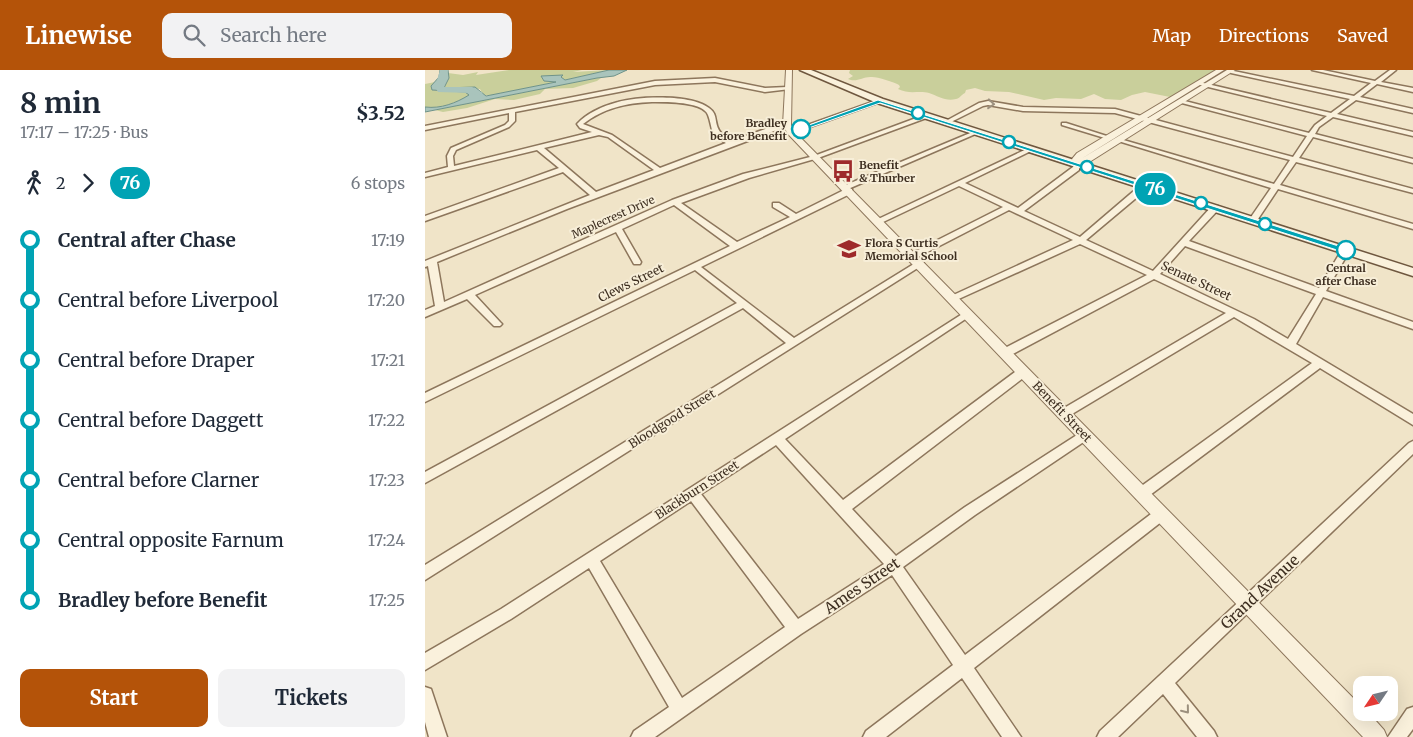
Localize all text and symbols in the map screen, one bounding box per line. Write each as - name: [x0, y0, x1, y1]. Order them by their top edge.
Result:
- search box: [162, 13, 512, 58]
- text: Linewise: [25, 20, 132, 51]
- icon: search: [180, 21, 208, 49]
- text: Search here: [220, 23, 327, 47]
- text: Map: [1153, 24, 1191, 47]
- text: Directions: [1219, 24, 1309, 47]
- text: Saved: [1337, 24, 1388, 47]
- text: 8 min: [20, 85, 101, 121]
- one-way arrow: [988, 99, 996, 110]
- text: $3.52: [356, 101, 405, 125]
- unlabelled marker: [911, 106, 925, 120]
- place label: Bradley before Benefit: [710, 116, 788, 143]
- marker: Bradley before Benefit: [791, 119, 811, 139]
- text: 17:17 – 17:25 · Bus: [20, 122, 148, 142]
- unlabelled marker: [1002, 135, 1016, 149]
- bus stop icon: Benefit & Thurber: [830, 158, 856, 184]
- place label: Benefit & Thurber: [859, 158, 915, 185]
- unlabelled marker: [1080, 160, 1094, 174]
- icon: walk: [20, 169, 48, 197]
- icon: forward: [74, 169, 102, 197]
- text: 76: [120, 171, 140, 194]
- text: 2: [56, 173, 66, 193]
- text: 6 stops: [351, 173, 405, 193]
- line badge: 76: [1133, 173, 1177, 205]
- text: 76: [1145, 177, 1165, 200]
- street label: Maplecrest Drive: [569, 192, 657, 242]
- unlabelled marker: [1194, 196, 1208, 210]
- unlabelled marker: [1258, 217, 1272, 231]
- text: Central after Chase: [58, 228, 236, 252]
- text: 17:19: [371, 230, 405, 250]
- school or university icon: Flora S Curtis Memorial School: [836, 236, 862, 262]
- place label: Flora S Curtis Memorial School: [865, 236, 958, 263]
- marker: Central after Chase: [1336, 240, 1356, 260]
- street label: Senate Street: [1159, 258, 1234, 303]
- street label: Clews Street: [596, 260, 666, 305]
- place label: Central after Chase: [1316, 261, 1376, 288]
- text: Central before Liverpool: [58, 288, 278, 312]
- text: 17:20: [367, 290, 405, 310]
- text: Central before Draper: [58, 348, 254, 372]
- text: 17:21: [370, 350, 405, 370]
- street label: Benefit Street: [1029, 378, 1095, 446]
- street label: Bloodgood Street: [626, 386, 718, 451]
- text: Central before Daggett: [58, 408, 263, 432]
- text: 17:22: [368, 410, 405, 430]
- street label: Blackburn Street: [652, 457, 742, 522]
- text: Central before Clarner: [58, 468, 259, 492]
- text: 17:23: [369, 470, 405, 490]
- text: Central opposite Farnum: [58, 528, 284, 552]
- text: 17:24: [368, 530, 405, 550]
- street label: Grand Avenue: [1216, 550, 1303, 633]
- street label: Ames Street: [819, 553, 903, 618]
- text: Bradley before Benefit: [58, 588, 267, 612]
- text: 17:25: [368, 590, 405, 610]
- button: Start: [20, 669, 208, 727]
- button: Tickets: [218, 669, 405, 727]
- north arrow: [1353, 676, 1397, 721]
- map controls: [1353, 676, 1398, 721]
- one-way arrow: [1180, 704, 1188, 713]

